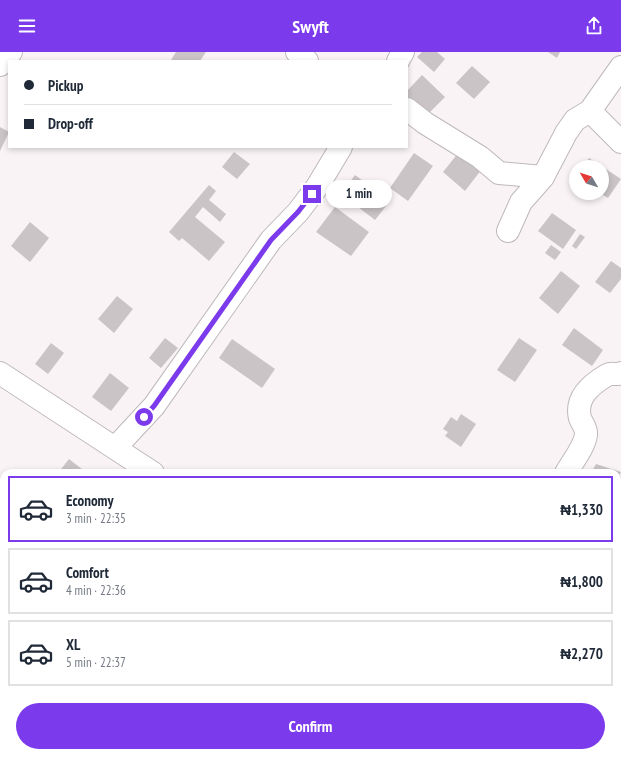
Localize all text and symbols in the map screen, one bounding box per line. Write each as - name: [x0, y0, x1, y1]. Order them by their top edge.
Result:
- icon: menu: [16, 15, 38, 37]
- text: Swyft: [292, 15, 329, 38]
- icon: share: [583, 15, 605, 37]
- text: Pickup: [48, 76, 83, 95]
- text: Drop-off: [48, 114, 93, 133]
- north arrow: [569, 160, 609, 200]
- map controls: [569, 160, 609, 200]
- callout: 1 min: [326, 180, 392, 208]
- route end: [303, 185, 321, 203]
- text: 1 min: [346, 185, 372, 202]
- route start: [135, 408, 153, 426]
- icon: car: [18, 491, 54, 527]
- text: Economy: [66, 491, 114, 510]
- text: ₦1,330: [560, 500, 603, 519]
- text: 3 min · 22:35: [66, 510, 126, 527]
- icon: car: [18, 563, 54, 599]
- text: Comfort: [66, 563, 109, 582]
- text: ₦1,800: [560, 572, 603, 591]
- text: 4 min · 22:36: [66, 582, 126, 599]
- icon: car: [18, 635, 54, 671]
- text: XL: [66, 635, 80, 654]
- text: ₦2,270: [560, 644, 603, 663]
- text: 5 min · 22:37: [66, 654, 126, 671]
- button: Confirm: [16, 703, 605, 749]

